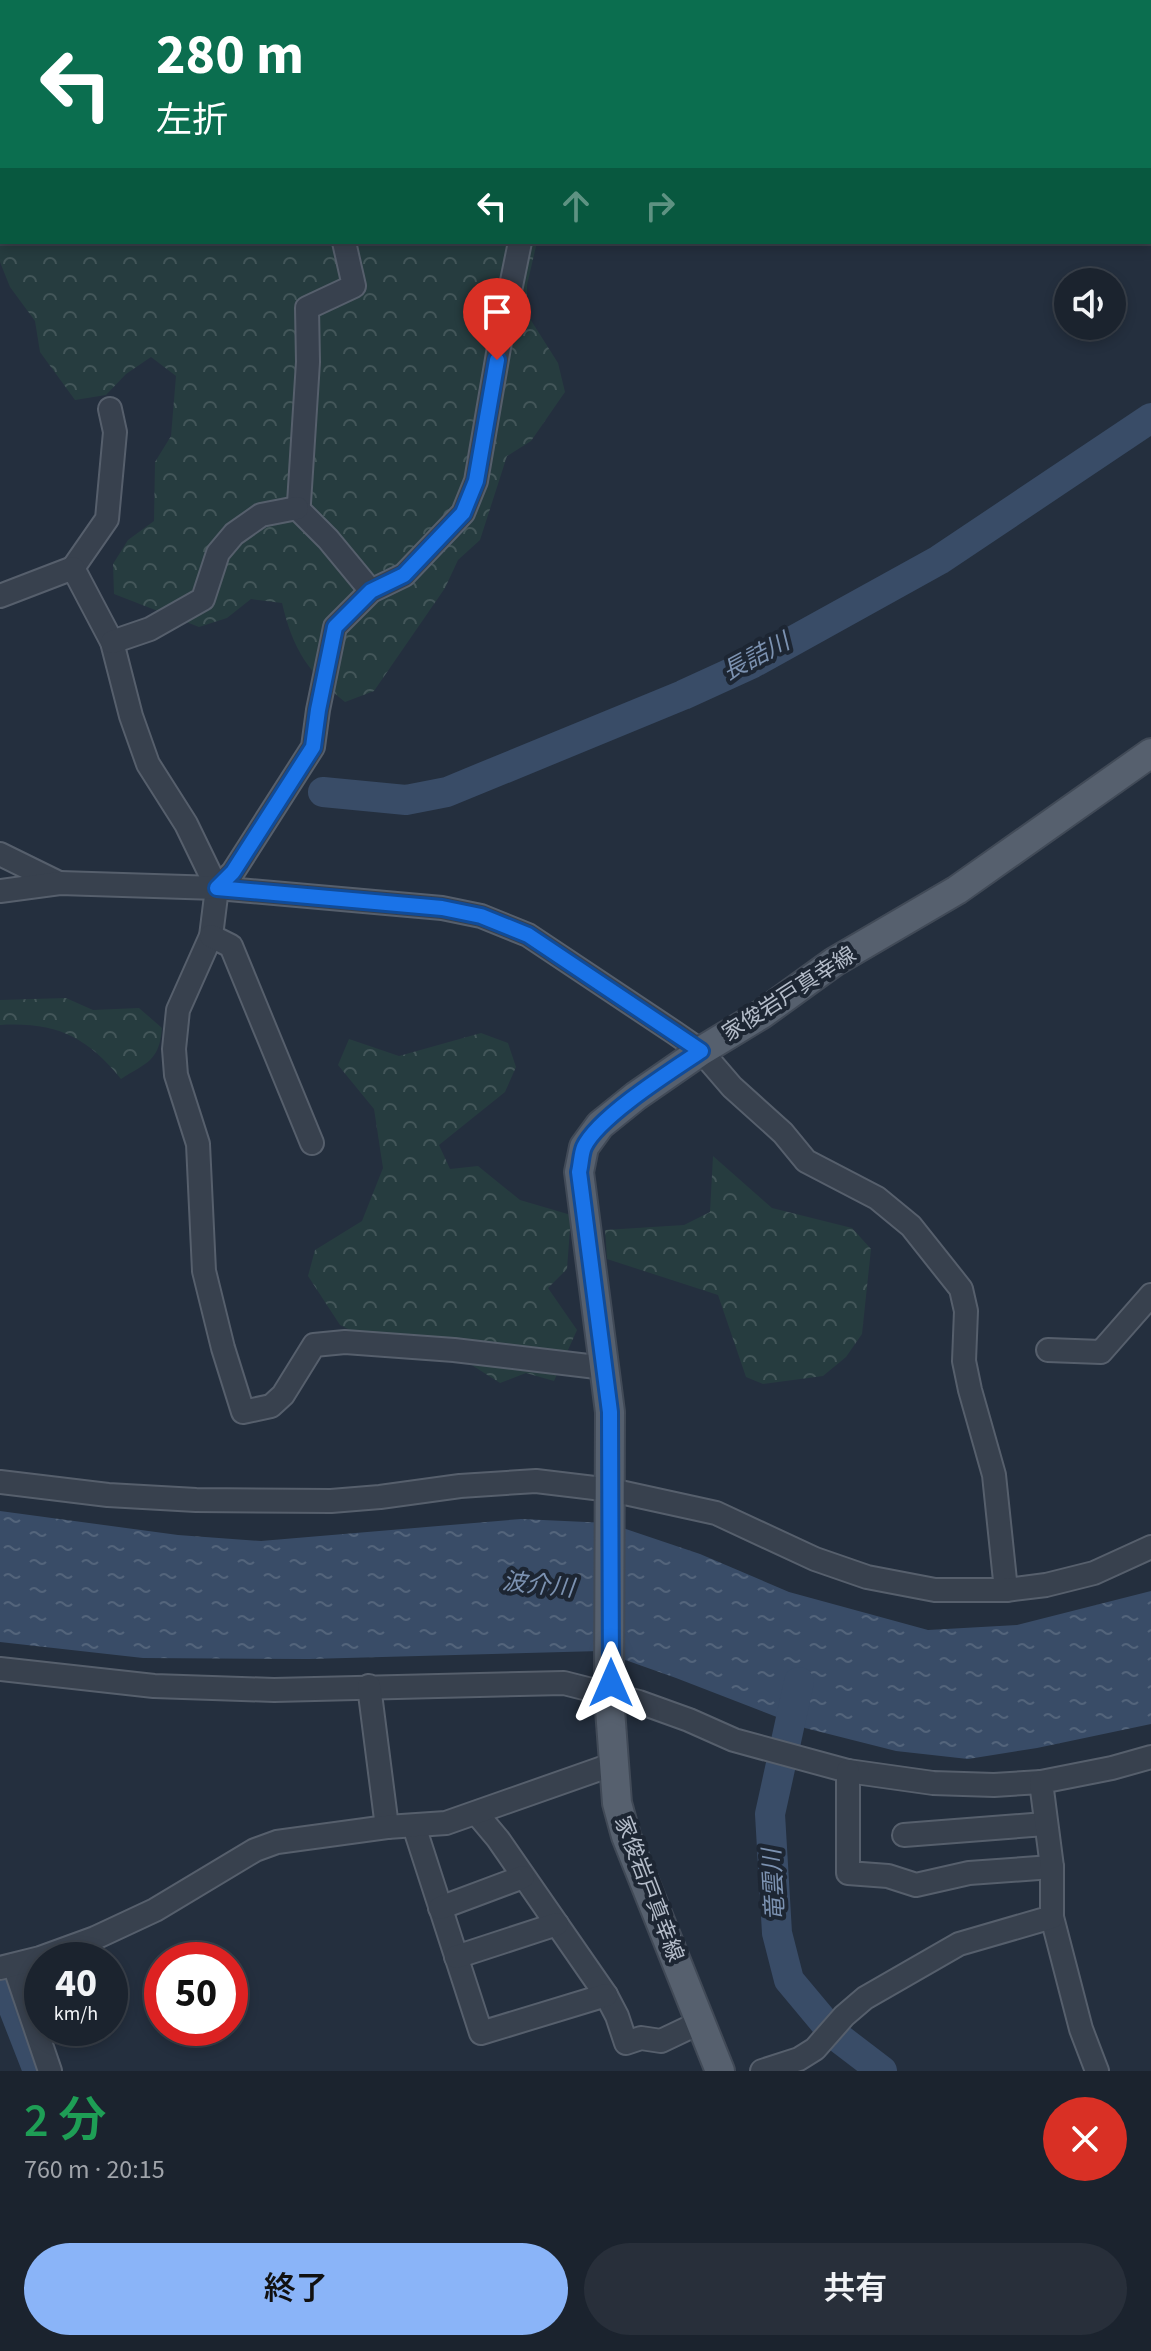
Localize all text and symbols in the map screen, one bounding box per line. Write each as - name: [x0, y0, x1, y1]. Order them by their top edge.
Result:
- text: 280 m: [156, 16, 304, 95]
- icon: left: [24, 32, 128, 136]
- text: 左折: [156, 95, 228, 146]
- icon: left: [470, 184, 514, 228]
- icon: ahead: [554, 184, 598, 228]
- icon: right: [638, 184, 682, 228]
- map controls: [1054, 268, 1126, 340]
- button: sound: [1054, 268, 1126, 340]
- pin: [463, 278, 531, 360]
- icon: arrive: [475, 290, 519, 334]
- water label: 長詰川: [716, 623, 799, 689]
- street label: 家俊岩戸真幸線: [716, 939, 862, 1049]
- water label: 波介川: [500, 1564, 579, 1606]
- position arrow: [569, 1641, 653, 1725]
- street label: 家俊岩戸真幸線: [606, 1811, 692, 1967]
- water label: 竜雲川: [754, 1845, 793, 1922]
- speed limit sign: 50: [144, 1942, 248, 2046]
- text: 40: [55, 1955, 97, 2012]
- text: km/h: [54, 2000, 98, 2028]
- text: 2 分: [24, 2087, 106, 2155]
- button: close: [1043, 2097, 1127, 2181]
- text: 760 m · 20:15: [24, 2151, 165, 2188]
- button: 終了: [24, 2243, 568, 2335]
- button: 共有: [584, 2243, 1127, 2335]

